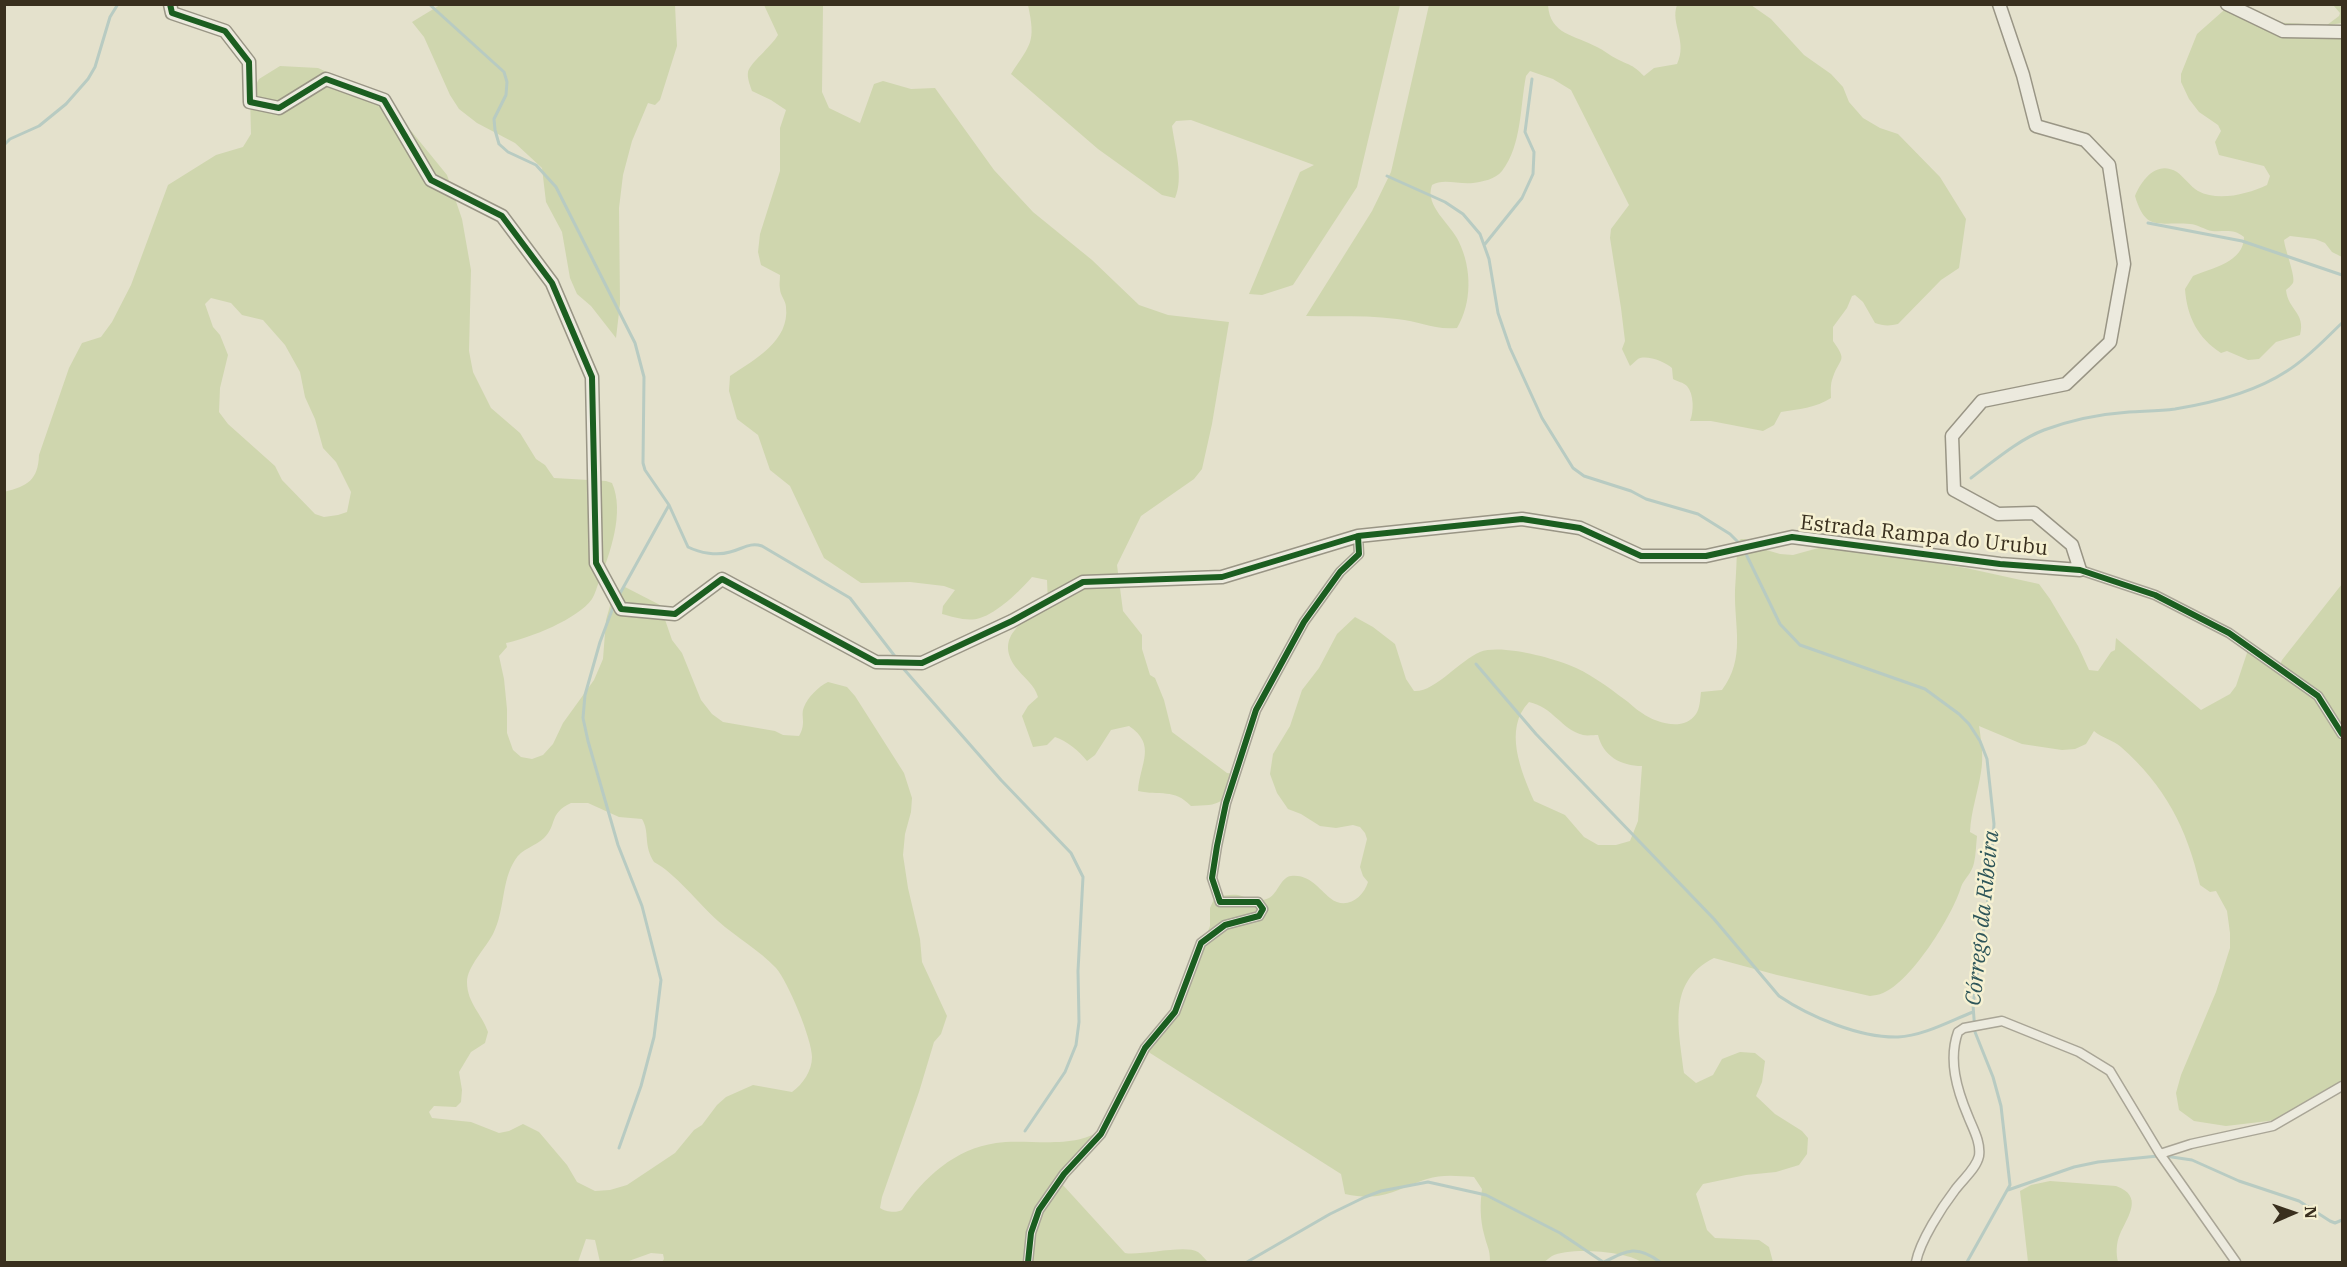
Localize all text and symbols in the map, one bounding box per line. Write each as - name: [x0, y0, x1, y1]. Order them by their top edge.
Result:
- street label: Estrada Rampa do Urubu: [1799, 510, 2049, 562]
- water label: Córrego da Ribeira: [1961, 829, 2005, 1007]
- north arrow: [2263, 1183, 2323, 1243]
- text: N: [2301, 1206, 2321, 1219]

